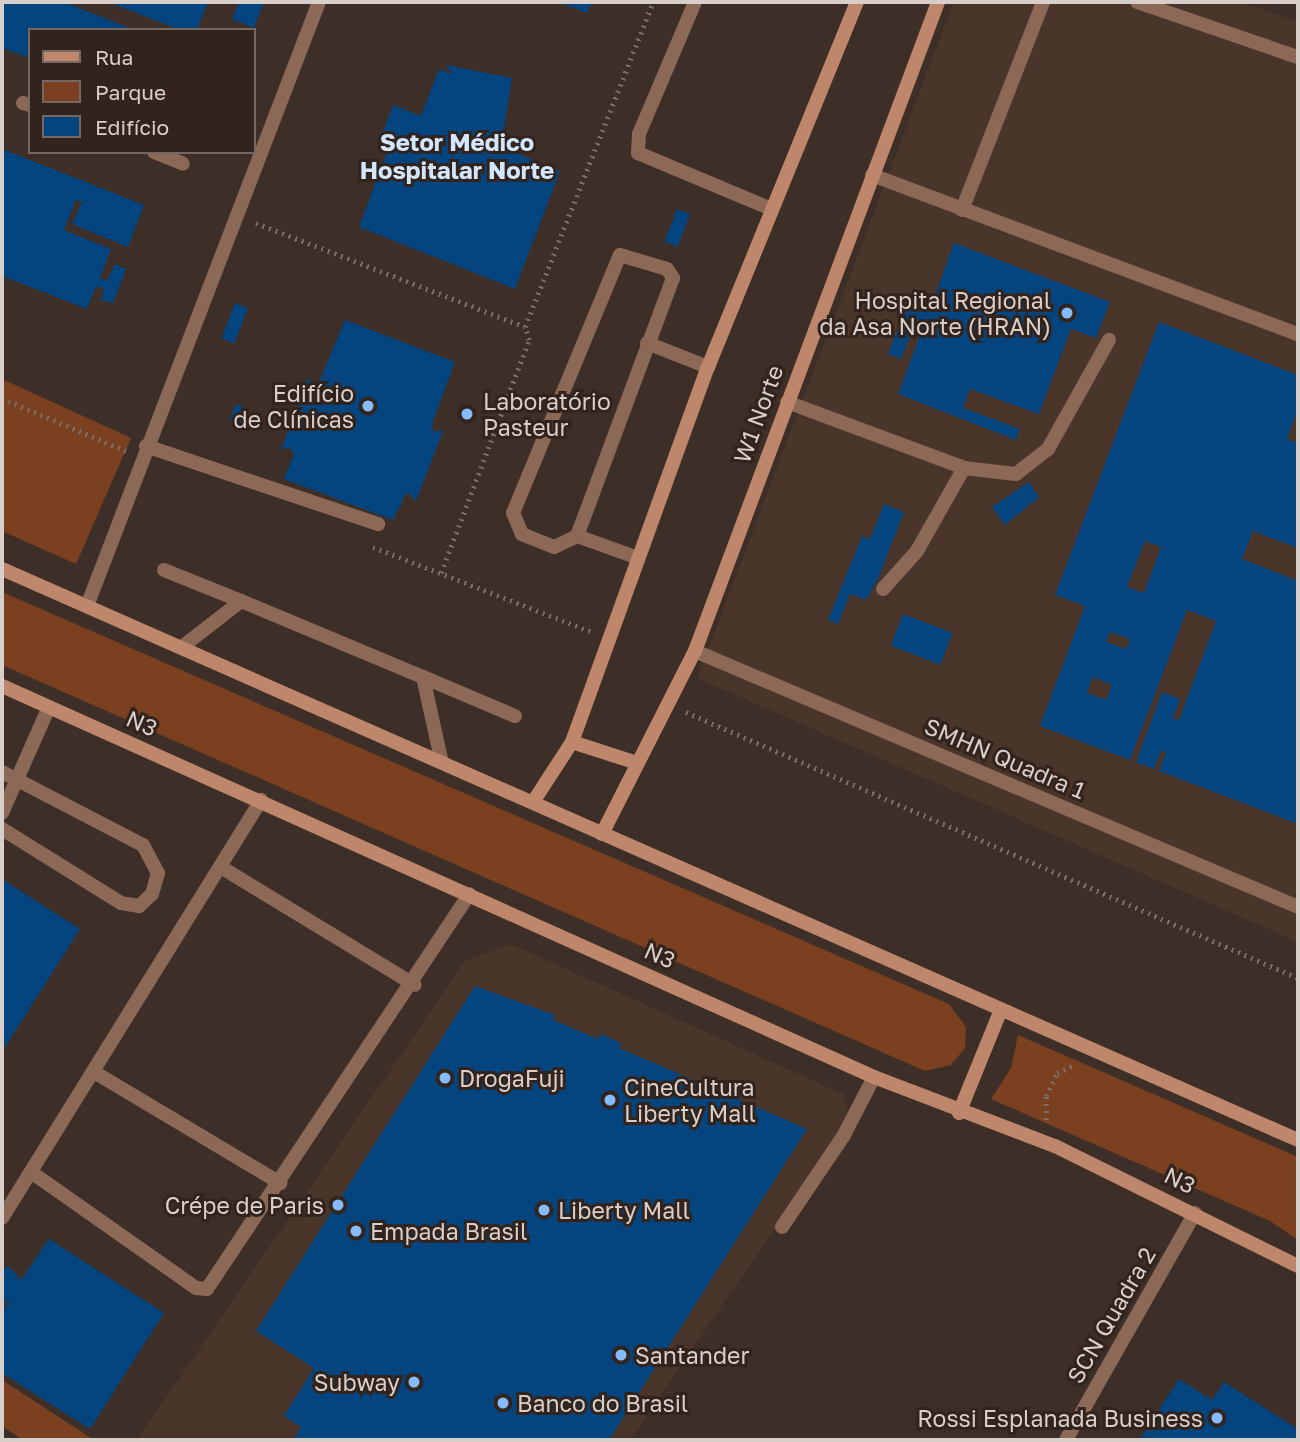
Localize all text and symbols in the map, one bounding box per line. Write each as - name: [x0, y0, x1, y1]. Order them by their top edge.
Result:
- legend: [28, 28, 256, 154]
- text: Rua: [95, 44, 133, 70]
- text: Parque: [95, 79, 166, 105]
- text: Edifício: [95, 114, 169, 140]
- district label: Setor Médico Hospitalar Norte: [360, 128, 554, 184]
- place label: Hospital Regional da Asa Norte (HRAN): [819, 286, 1051, 340]
- marker: Hospital Regional da Asa Norte (HRAN): [1057, 303, 1077, 323]
- street label: W1 Norte: [728, 361, 788, 467]
- place label: Edifício de Clínicas: [234, 379, 354, 433]
- place label: Laboratório Pasteur: [483, 387, 611, 441]
- marker: Edifício de Clínicas: [360, 398, 376, 414]
- marker: Laboratório Pasteur: [457, 404, 477, 424]
- street label: N3: [122, 704, 162, 742]
- street label: SMHN Quadra 1: [920, 712, 1090, 804]
- street label: N3: [640, 936, 680, 974]
- place label: DrogaFuji: [459, 1064, 565, 1092]
- marker: DrogaFuji: [437, 1070, 453, 1086]
- place label: CineCultura Liberty Mall: [624, 1073, 756, 1127]
- marker: CineCultura Liberty Mall: [602, 1092, 618, 1108]
- street label: N3: [1160, 1161, 1200, 1199]
- place label: Crépe de Paris: [165, 1191, 324, 1219]
- place label: Liberty Mall: [558, 1196, 690, 1224]
- marker: Crépe de Paris: [330, 1197, 346, 1213]
- marker: Liberty Mall: [536, 1202, 552, 1218]
- place label: Empada Brasil: [370, 1217, 527, 1245]
- marker: Empada Brasil: [348, 1223, 364, 1239]
- street label: SCN Quadra 2: [1061, 1242, 1161, 1388]
- place label: Santander: [635, 1341, 749, 1369]
- marker: Santander: [613, 1347, 629, 1363]
- place label: Subway: [314, 1368, 400, 1396]
- marker: Subway: [406, 1374, 422, 1390]
- place label: Banco do Brasil: [517, 1389, 688, 1417]
- marker: Banco do Brasil: [495, 1395, 511, 1411]
- place label: Rossi Esplanada Business: [917, 1404, 1203, 1432]
- marker: Rossi Esplanada Business: [1209, 1410, 1225, 1426]

